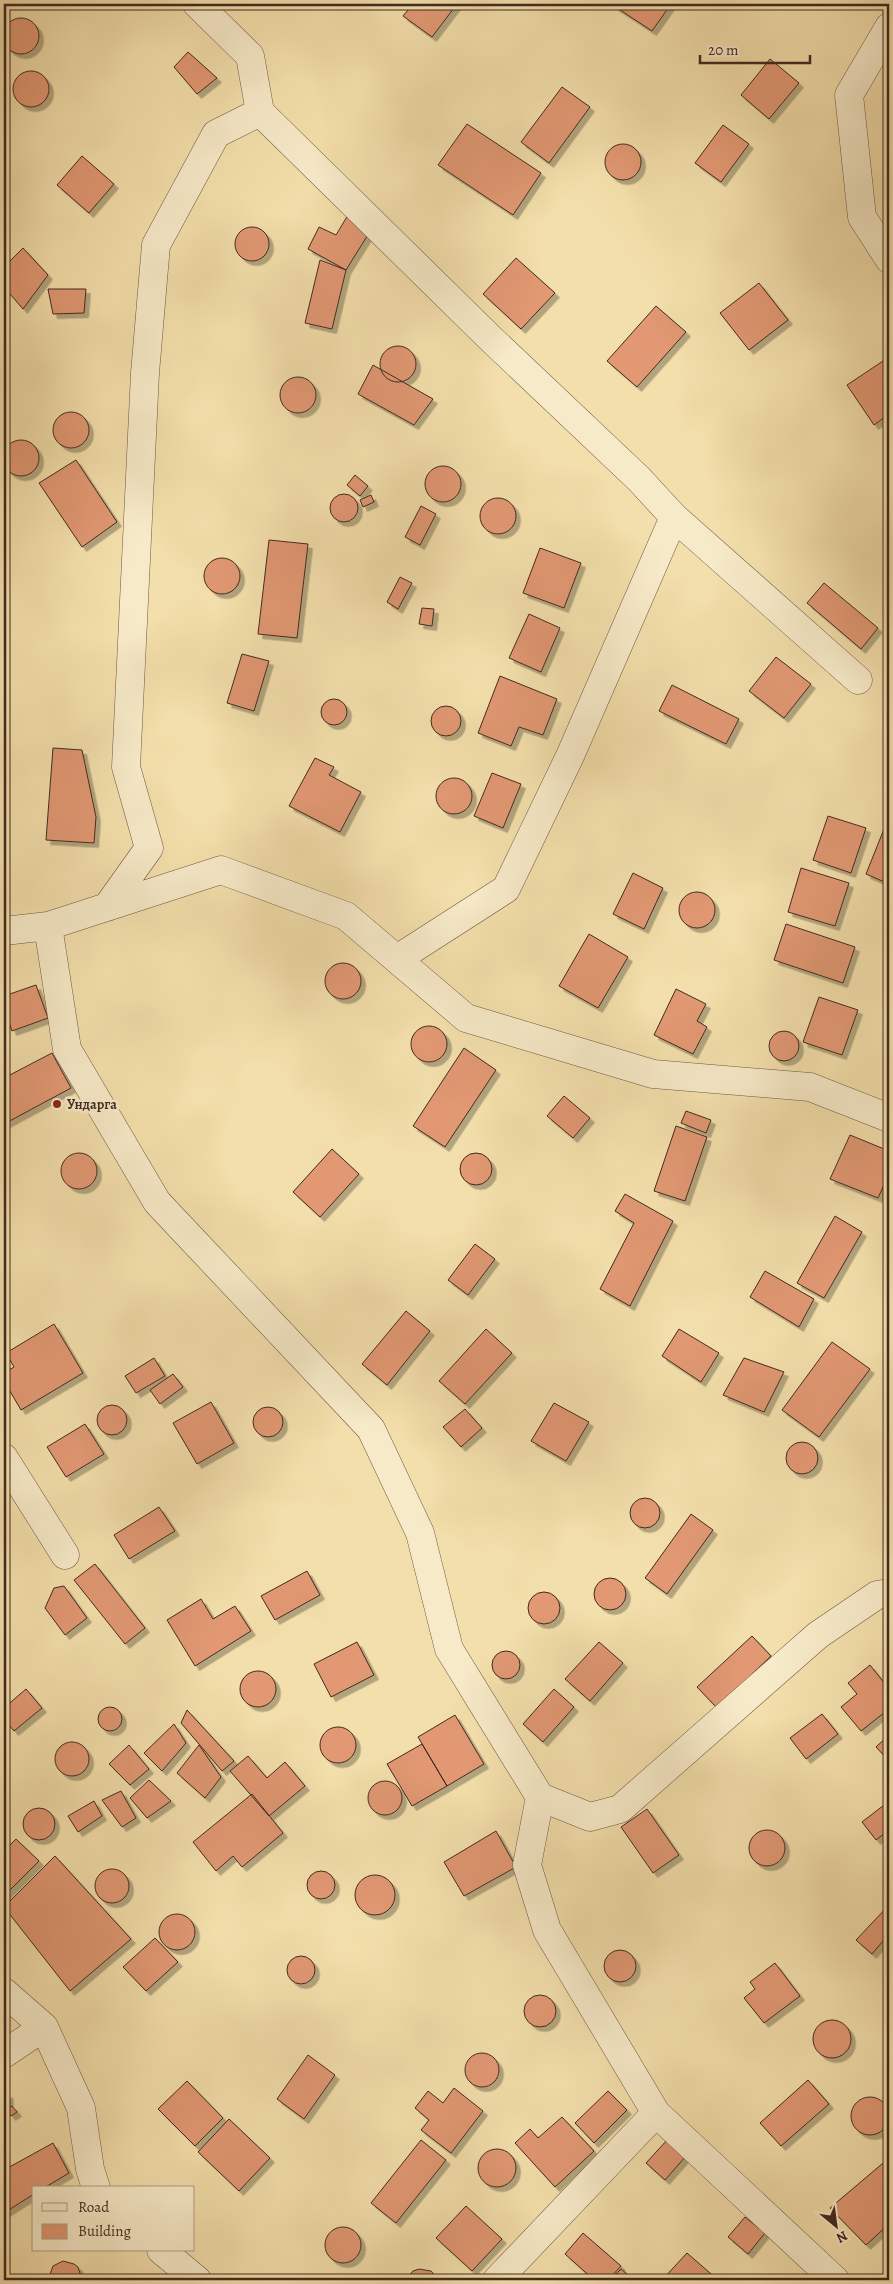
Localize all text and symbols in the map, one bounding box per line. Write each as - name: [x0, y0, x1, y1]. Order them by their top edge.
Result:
- scale bar: [700, 32, 810, 64]
- text: 20 m: [708, 40, 739, 60]
- place label: Ундарга: [67, 1095, 117, 1114]
- marker: Ундарга: [51, 1098, 63, 1110]
- legend: [32, 2186, 195, 2252]
- text: Road: [78, 2197, 110, 2217]
- north arrow: [810, 2202, 860, 2252]
- text: Building: [78, 2221, 131, 2241]
- text: N: [833, 2226, 851, 2248]

